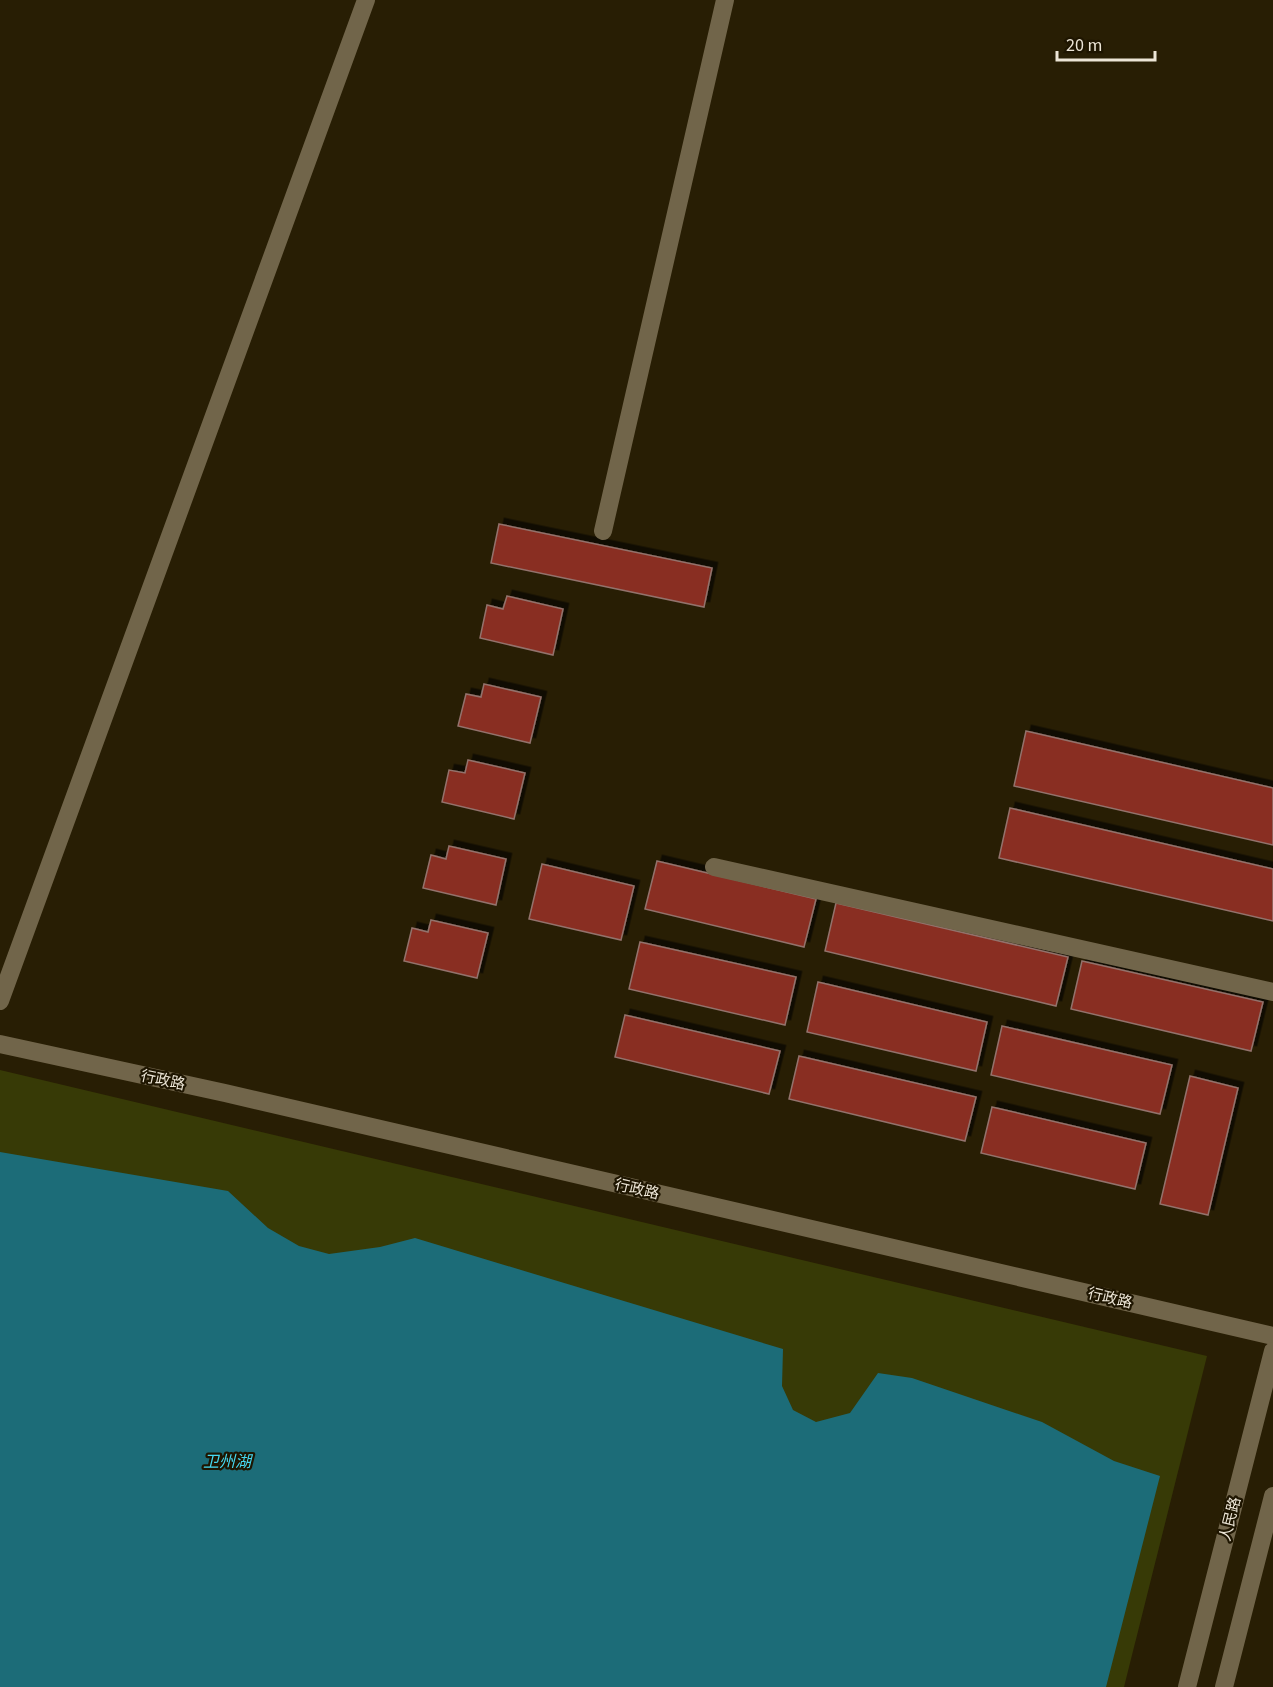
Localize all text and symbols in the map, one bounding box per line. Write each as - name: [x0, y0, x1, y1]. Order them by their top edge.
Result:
- scale bar: [1057, 24, 1154, 62]
- text: 20 m: [1066, 33, 1102, 58]
- street label: 行政路: [139, 1066, 187, 1095]
- street label: 行政路: [613, 1174, 661, 1205]
- street label: 行政路: [1086, 1283, 1134, 1314]
- water label: 卫州湖: [203, 1451, 254, 1473]
- street label: 人民路: [1215, 1495, 1246, 1544]

